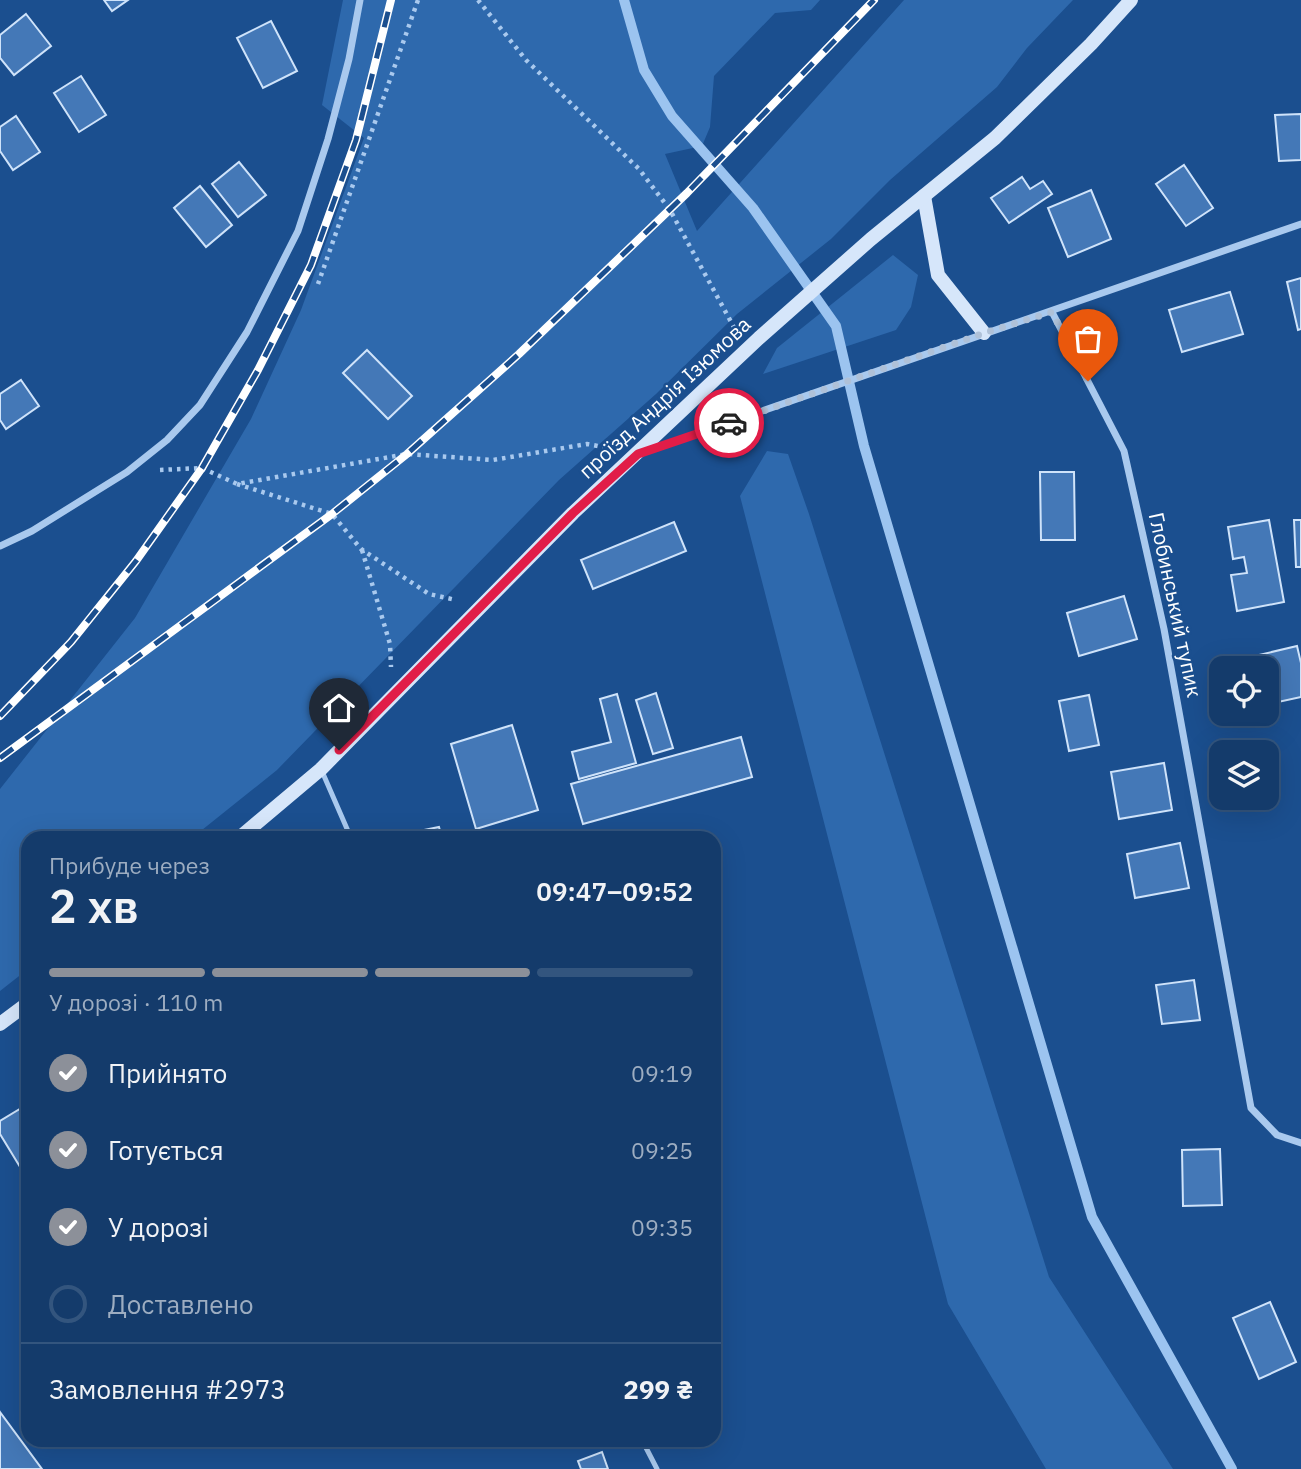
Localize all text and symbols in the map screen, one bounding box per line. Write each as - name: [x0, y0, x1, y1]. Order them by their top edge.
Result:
- pin: [1058, 309, 1118, 381]
- street label: проїзд Андрія Ізюмова: [572, 310, 756, 484]
- icon: bag: [1069, 320, 1107, 358]
- courier: [694, 388, 764, 458]
- icon: car: [710, 404, 748, 442]
- street label: Глобинський тупик: [1143, 510, 1209, 700]
- map controls: [1209, 656, 1279, 810]
- button: locate: [1209, 656, 1279, 726]
- pin: [309, 678, 369, 750]
- icon: home: [320, 689, 358, 727]
- button: layers: [1209, 740, 1279, 810]
- text: Прибуде через: [49, 850, 210, 880]
- text: 09:47–09:52: [536, 874, 693, 908]
- text: 2 хв: [49, 876, 139, 936]
- text: У дорозі · 110 m: [49, 987, 223, 1017]
- icon: check: [49, 1054, 87, 1092]
- text: Прийнято: [108, 1056, 227, 1090]
- text: 09:19: [631, 1058, 693, 1088]
- icon: check: [49, 1131, 87, 1169]
- text: Готується: [108, 1133, 224, 1167]
- text: 09:25: [631, 1135, 693, 1165]
- icon: check: [49, 1208, 87, 1246]
- text: У дорозі: [108, 1210, 209, 1244]
- text: 09:35: [631, 1212, 693, 1242]
- text: Доставлено: [108, 1287, 254, 1321]
- text: Замовлення #2973: [49, 1372, 286, 1406]
- text: 299 ₴: [623, 1372, 693, 1406]

